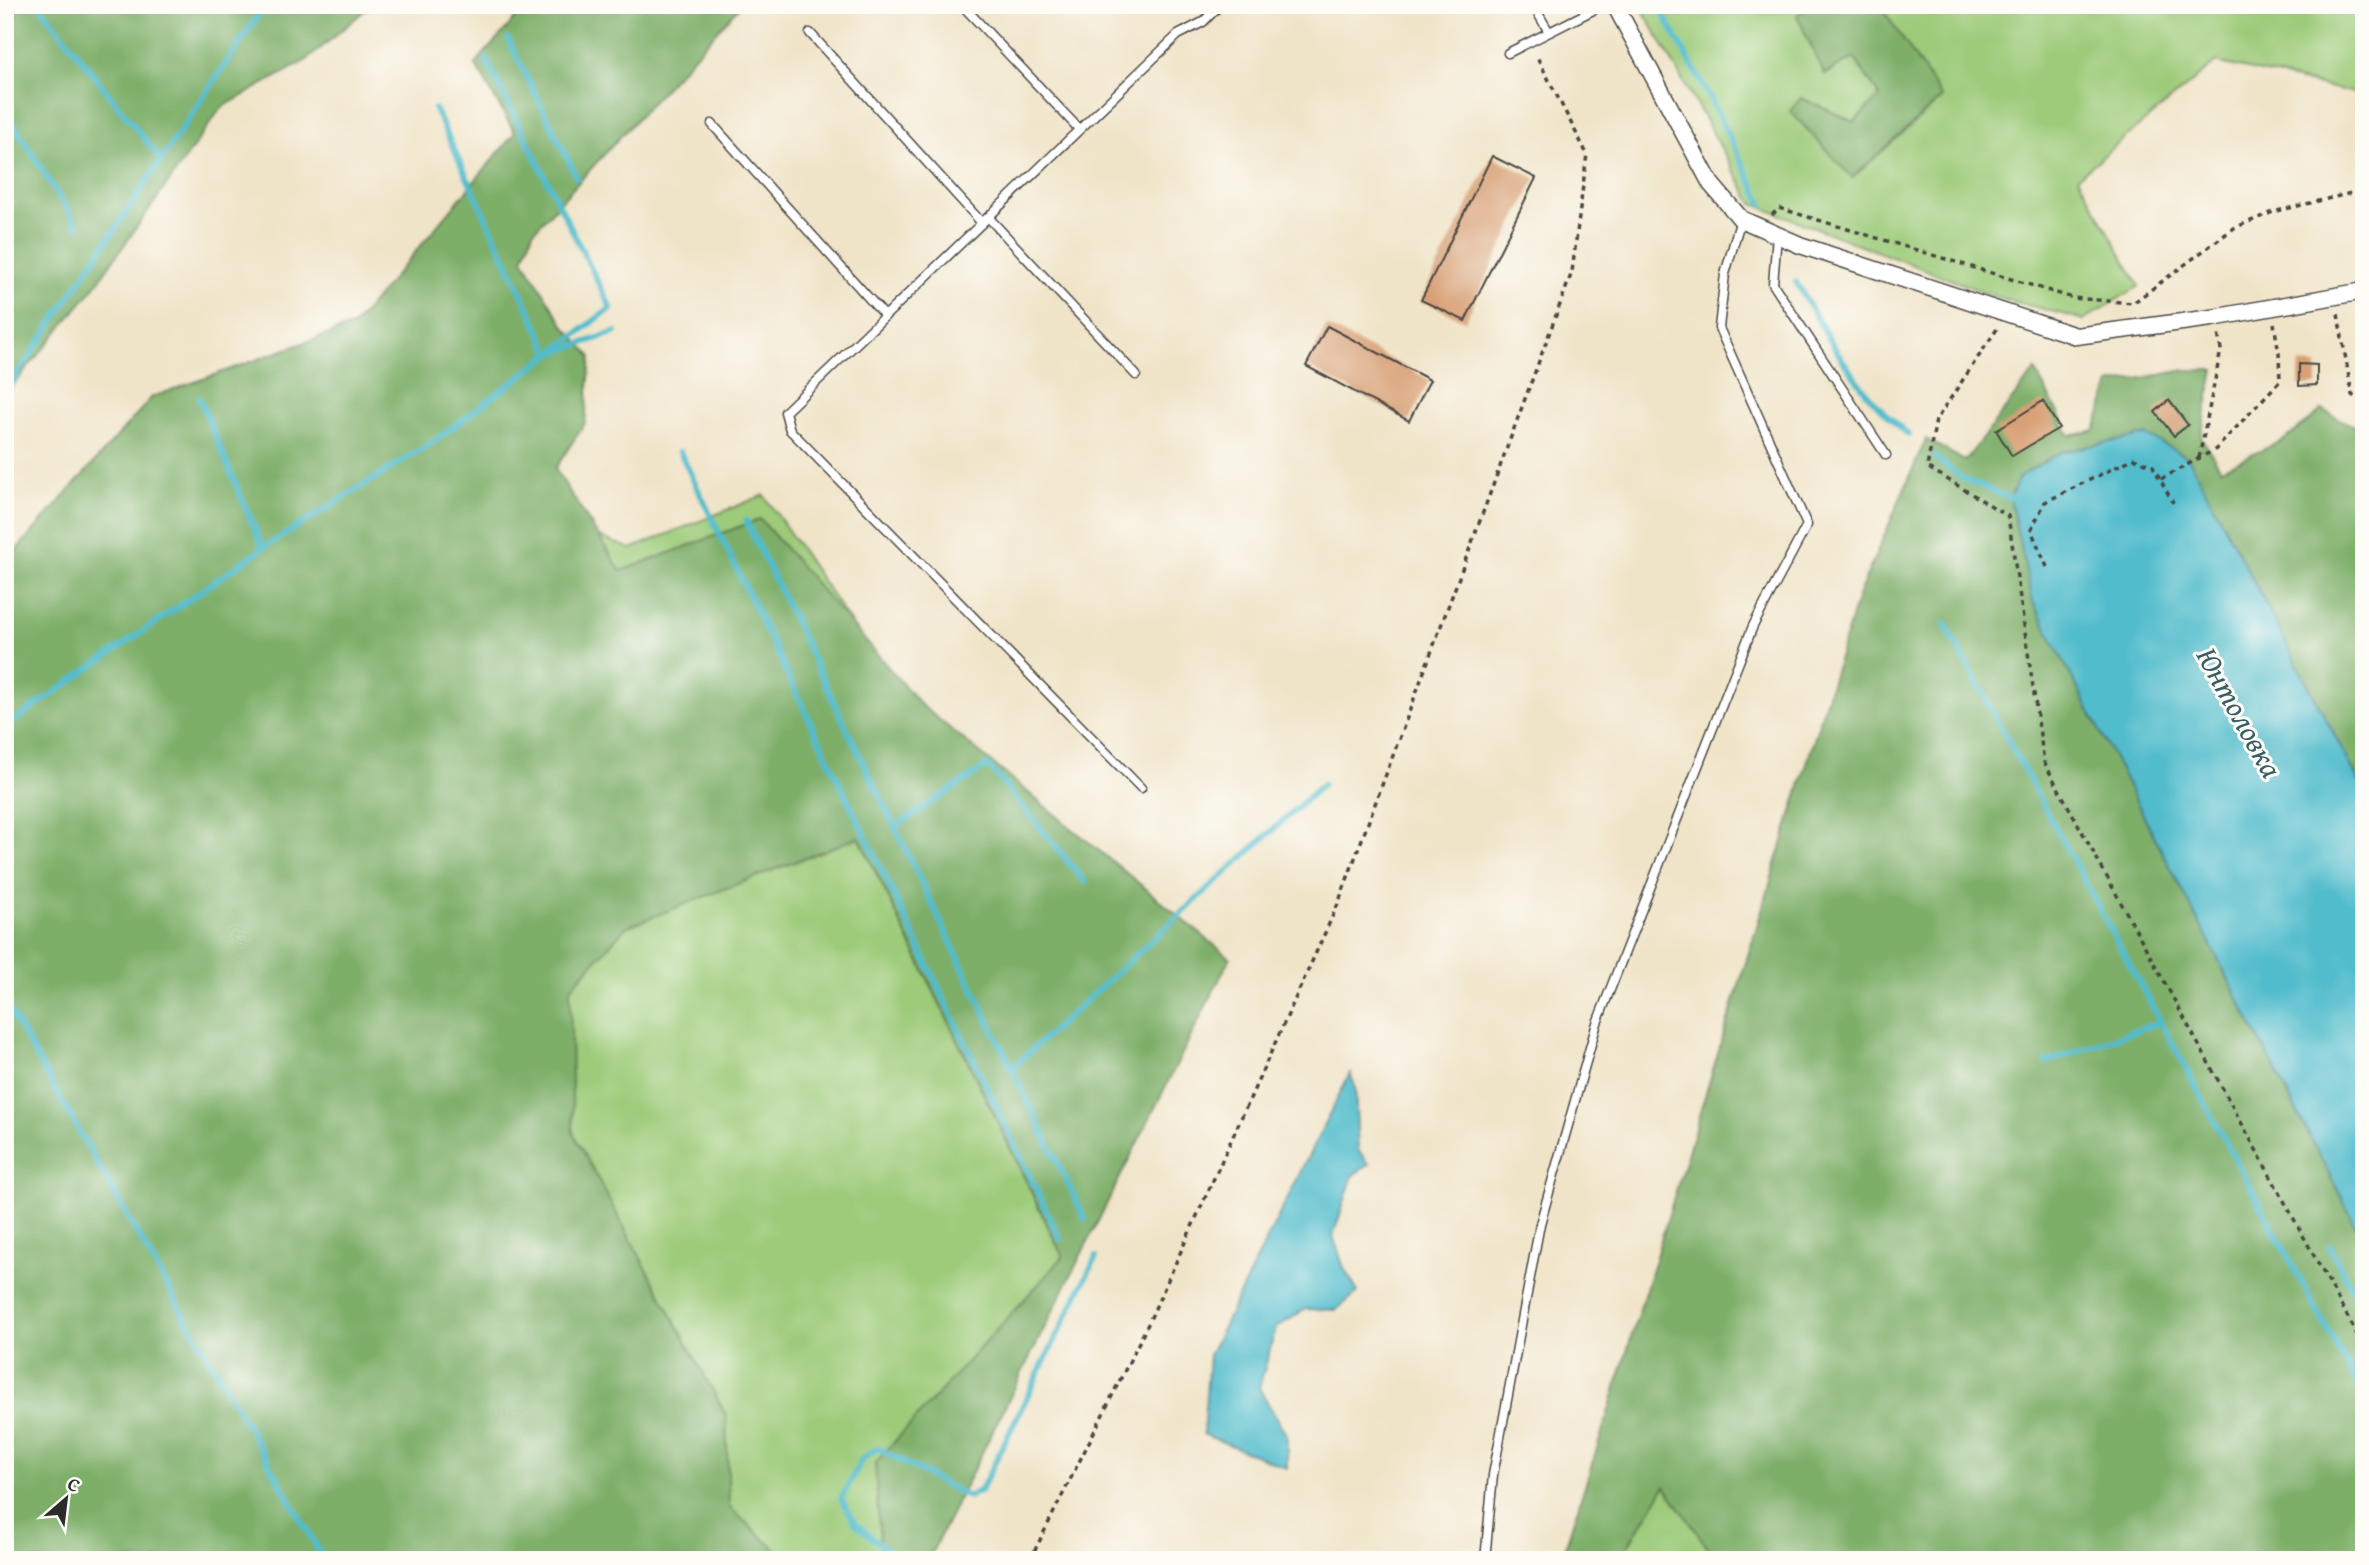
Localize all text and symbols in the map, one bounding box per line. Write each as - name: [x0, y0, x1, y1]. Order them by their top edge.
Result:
- water label: Юнтоловка: [2186, 639, 2294, 786]
- north arrow: [32, 1464, 102, 1534]
- text: С: [63, 1469, 86, 1499]

